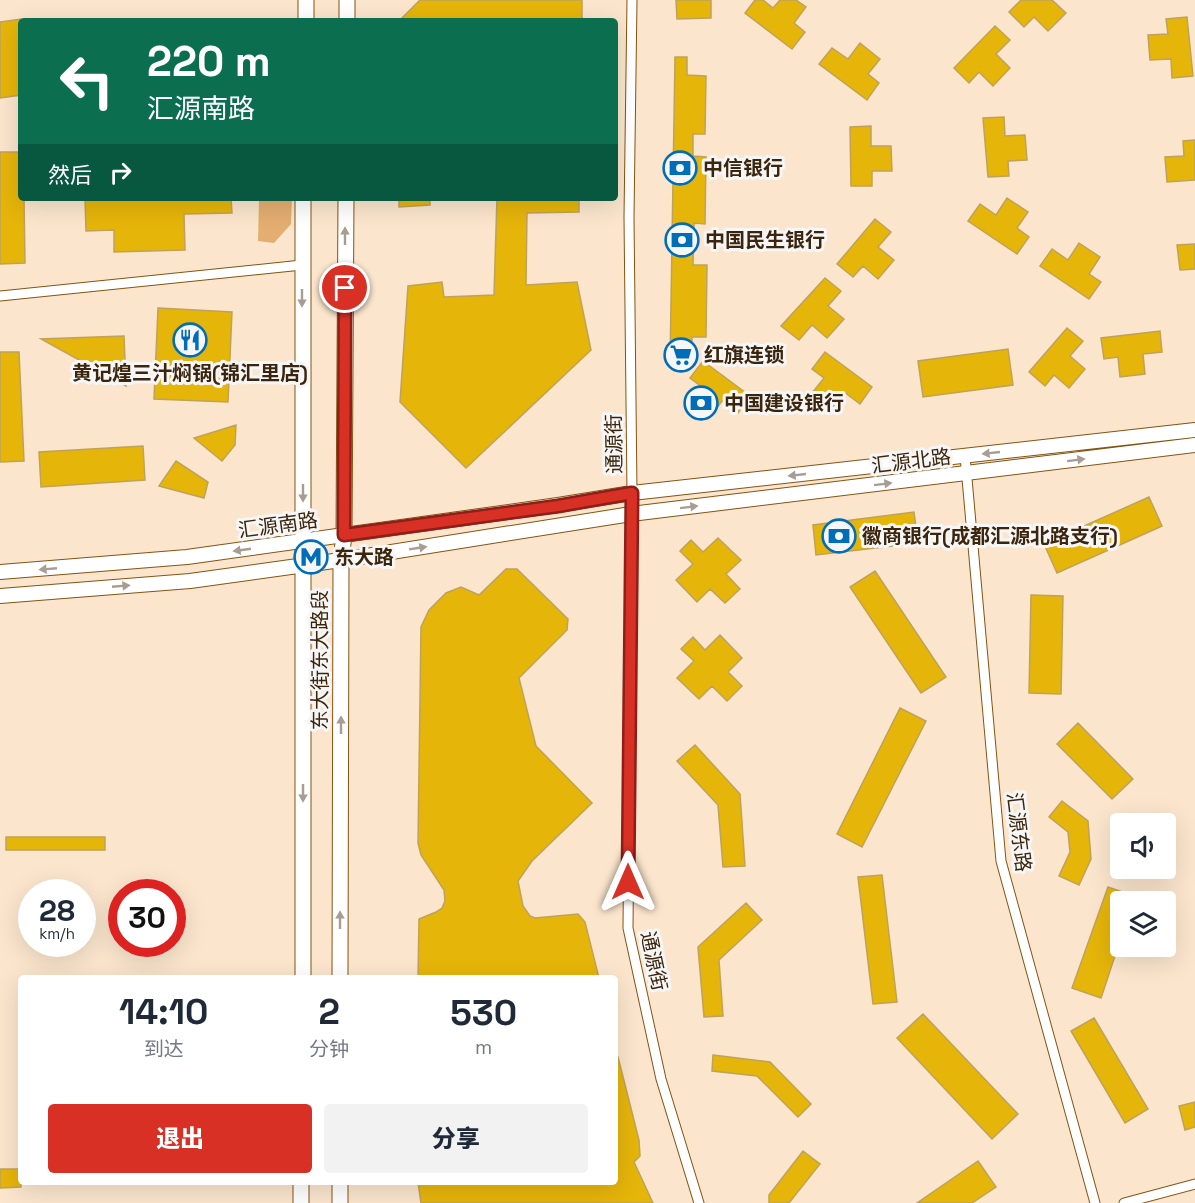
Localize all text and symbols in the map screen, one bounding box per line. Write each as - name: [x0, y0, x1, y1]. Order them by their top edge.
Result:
- text: 220 m: [147, 35, 271, 88]
- icon: left: [48, 42, 126, 120]
- text: 汇源南路: [147, 91, 255, 126]
- bank icon: 中信银行: [662, 150, 698, 186]
- place label: 中信银行: [703, 155, 783, 181]
- icon: right: [104, 156, 137, 189]
- text: 然后: [48, 161, 92, 189]
- bank icon: 中国民生银行: [664, 222, 700, 258]
- one-way arrow: [341, 226, 350, 245]
- place label: 中国民生银行: [705, 227, 825, 253]
- pin: [319, 262, 370, 313]
- icon: arrive: [328, 271, 361, 304]
- one-way arrow: [298, 289, 307, 308]
- restaurant icon: 黄记煌三汁焖锅(锦汇里店): [172, 322, 208, 358]
- supermarket icon: 红旗连锁: [663, 337, 699, 373]
- place label: 红旗连锁: [704, 342, 785, 368]
- place label: 黄记煌三汁焖锅(锦汇里店): [72, 360, 308, 386]
- bank icon: 中国建设银行: [683, 385, 719, 421]
- place label: 中国建设银行: [724, 390, 844, 416]
- street label: 通源街: [600, 414, 628, 474]
- street label: 汇源北路: [870, 443, 952, 479]
- one-way arrow: [981, 448, 1000, 458]
- one-way arrow: [1067, 455, 1086, 464]
- one-way arrow: [787, 470, 806, 479]
- one-way arrow: [873, 479, 892, 488]
- one-way arrow: [298, 484, 308, 503]
- one-way arrow: [680, 502, 699, 512]
- street label: 汇源南路: [237, 507, 319, 543]
- bank icon: 徽商银行(成都汇源北路支行): [821, 518, 857, 554]
- place label: 徽商银行(成都汇源北路支行): [862, 523, 1118, 549]
- metro station icon: 东大路: [293, 539, 329, 575]
- one-way arrow: [409, 543, 428, 552]
- place label: 东大路: [334, 544, 394, 570]
- one-way arrow: [232, 545, 251, 554]
- one-way arrow: [38, 564, 57, 573]
- one-way arrow: [112, 581, 131, 591]
- street label: 东大街东大路段: [307, 590, 333, 730]
- one-way arrow: [336, 715, 346, 734]
- one-way arrow: [298, 784, 308, 803]
- street label: 汇源东路: [1001, 791, 1037, 873]
- map controls: [1110, 813, 1176, 957]
- button: sound: [1110, 813, 1176, 879]
- position arrow: [596, 850, 660, 914]
- speed limit sign: 30: [108, 879, 186, 957]
- text: 28: [39, 891, 75, 930]
- button: layers: [1110, 891, 1176, 957]
- one-way arrow: [335, 910, 345, 929]
- text: km/h: [39, 924, 75, 943]
- street label: 通源街: [635, 929, 673, 993]
- text: 14:10: [119, 989, 208, 1035]
- text: 2: [319, 989, 340, 1035]
- text: 530: [450, 990, 517, 1036]
- text: m: [475, 1034, 492, 1060]
- text: 到达: [144, 1036, 184, 1062]
- text: 分钟: [309, 1036, 349, 1062]
- button: 退出: [48, 1104, 312, 1173]
- button: 分享: [324, 1104, 588, 1173]

